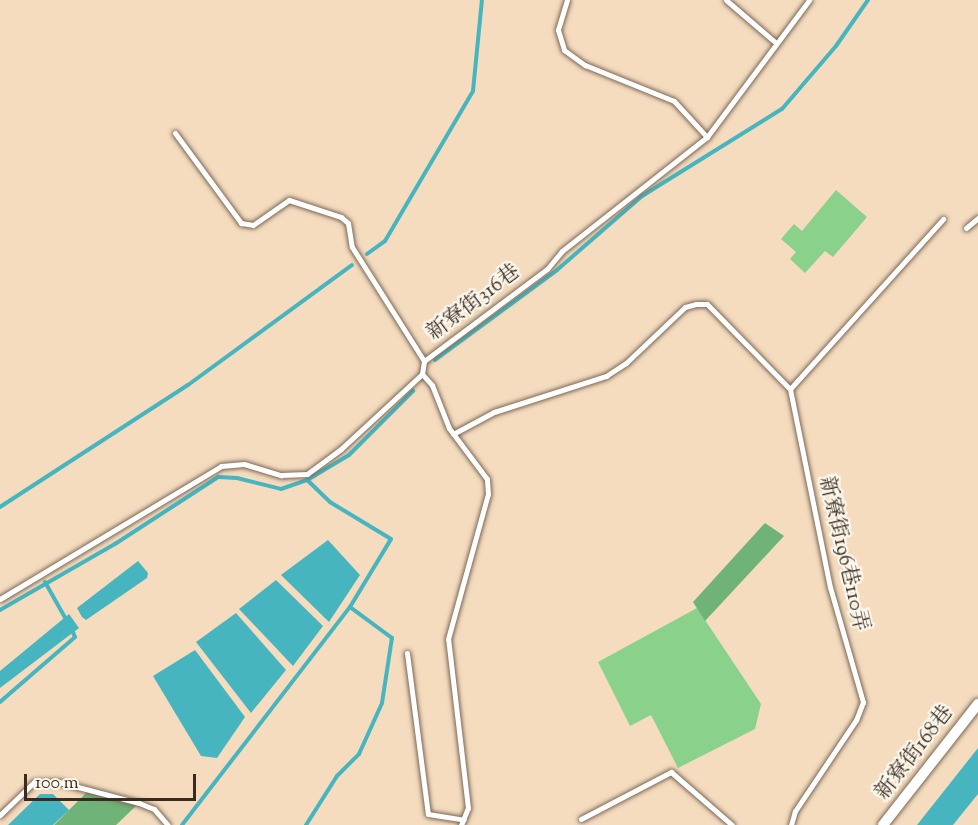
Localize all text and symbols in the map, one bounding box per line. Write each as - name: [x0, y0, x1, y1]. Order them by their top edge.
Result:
- street label: 新寮街316巷: [422, 260, 526, 346]
- street label: 新寮街196巷110弄: [813, 474, 873, 634]
- street label: 新寮街168巷: [871, 701, 959, 805]
- scale bar: [27, 762, 200, 800]
- text: 100 m: [35, 771, 79, 797]

